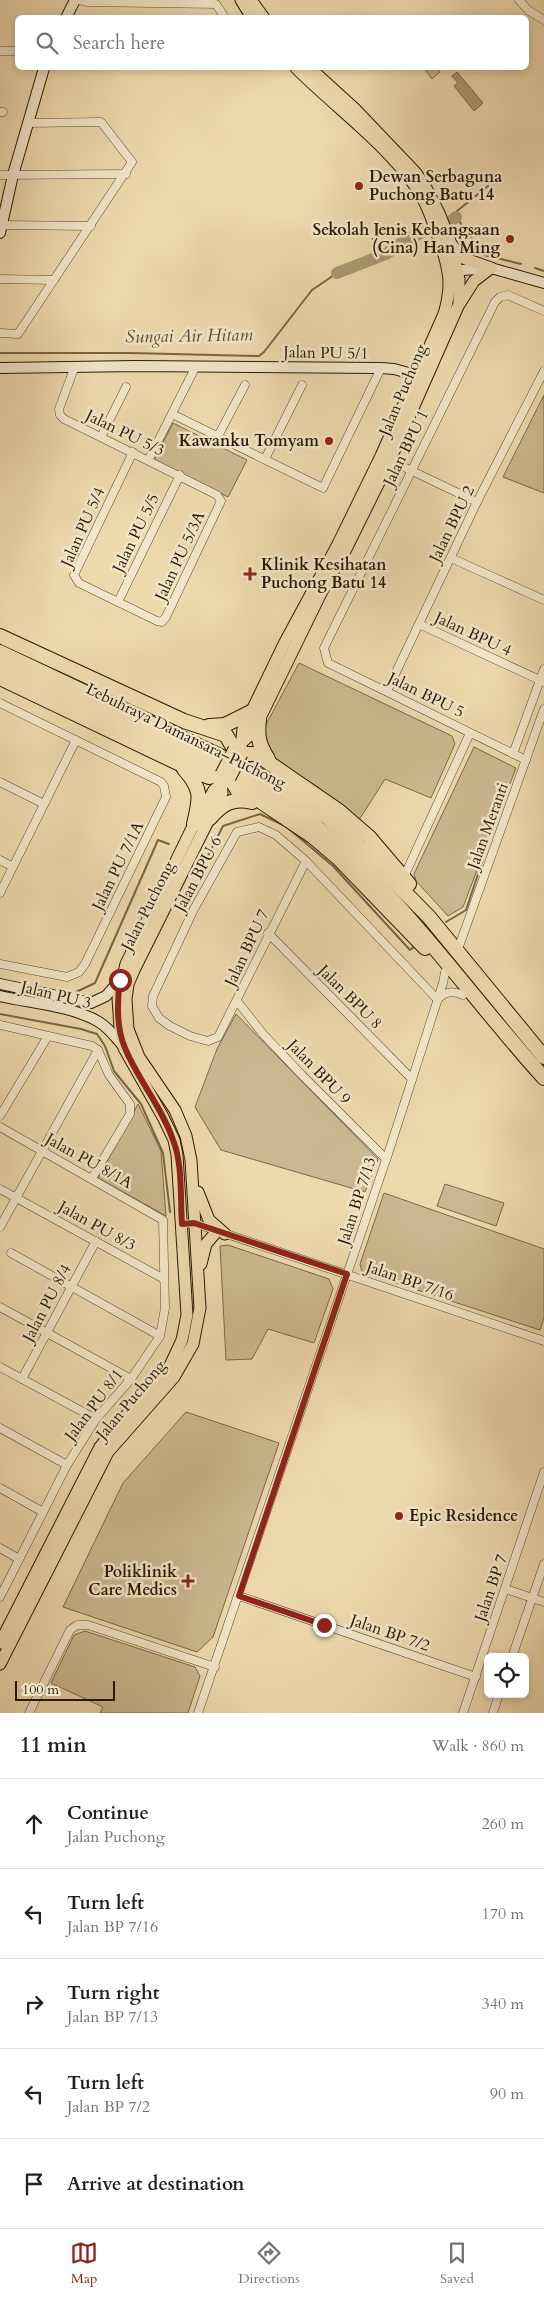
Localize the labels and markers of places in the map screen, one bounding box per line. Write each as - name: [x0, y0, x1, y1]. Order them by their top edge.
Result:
- place label: Dewan Serbaguna Puchong Batu 14: [369, 166, 502, 206]
- marker: Dewan Serbaguna Puchong Batu 14: [353, 180, 365, 192]
- place label: Sekolah Jenis Kebangsaan (Cina) Han Ming: [313, 219, 501, 259]
- marker: Sekolah Jenis Kebangsaan (Cina) Han Ming: [504, 233, 516, 245]
- place label: Kawanku Tomyam: [179, 430, 319, 452]
- marker: Kawanku Tomyam: [323, 435, 335, 447]
- place label: Klinik Kesihatan Puchong Batu 14: [261, 554, 387, 594]
- marker: Klinik Kesihatan Puchong Batu 14: [243, 567, 257, 581]
- place label: Epic Residence: [409, 1505, 518, 1527]
- marker: Epic Residence: [393, 1510, 405, 1522]
- place label: Poliklinik Care Medics: [88, 1561, 177, 1601]
- marker: Poliklinik Care Medics: [181, 1574, 195, 1588]

